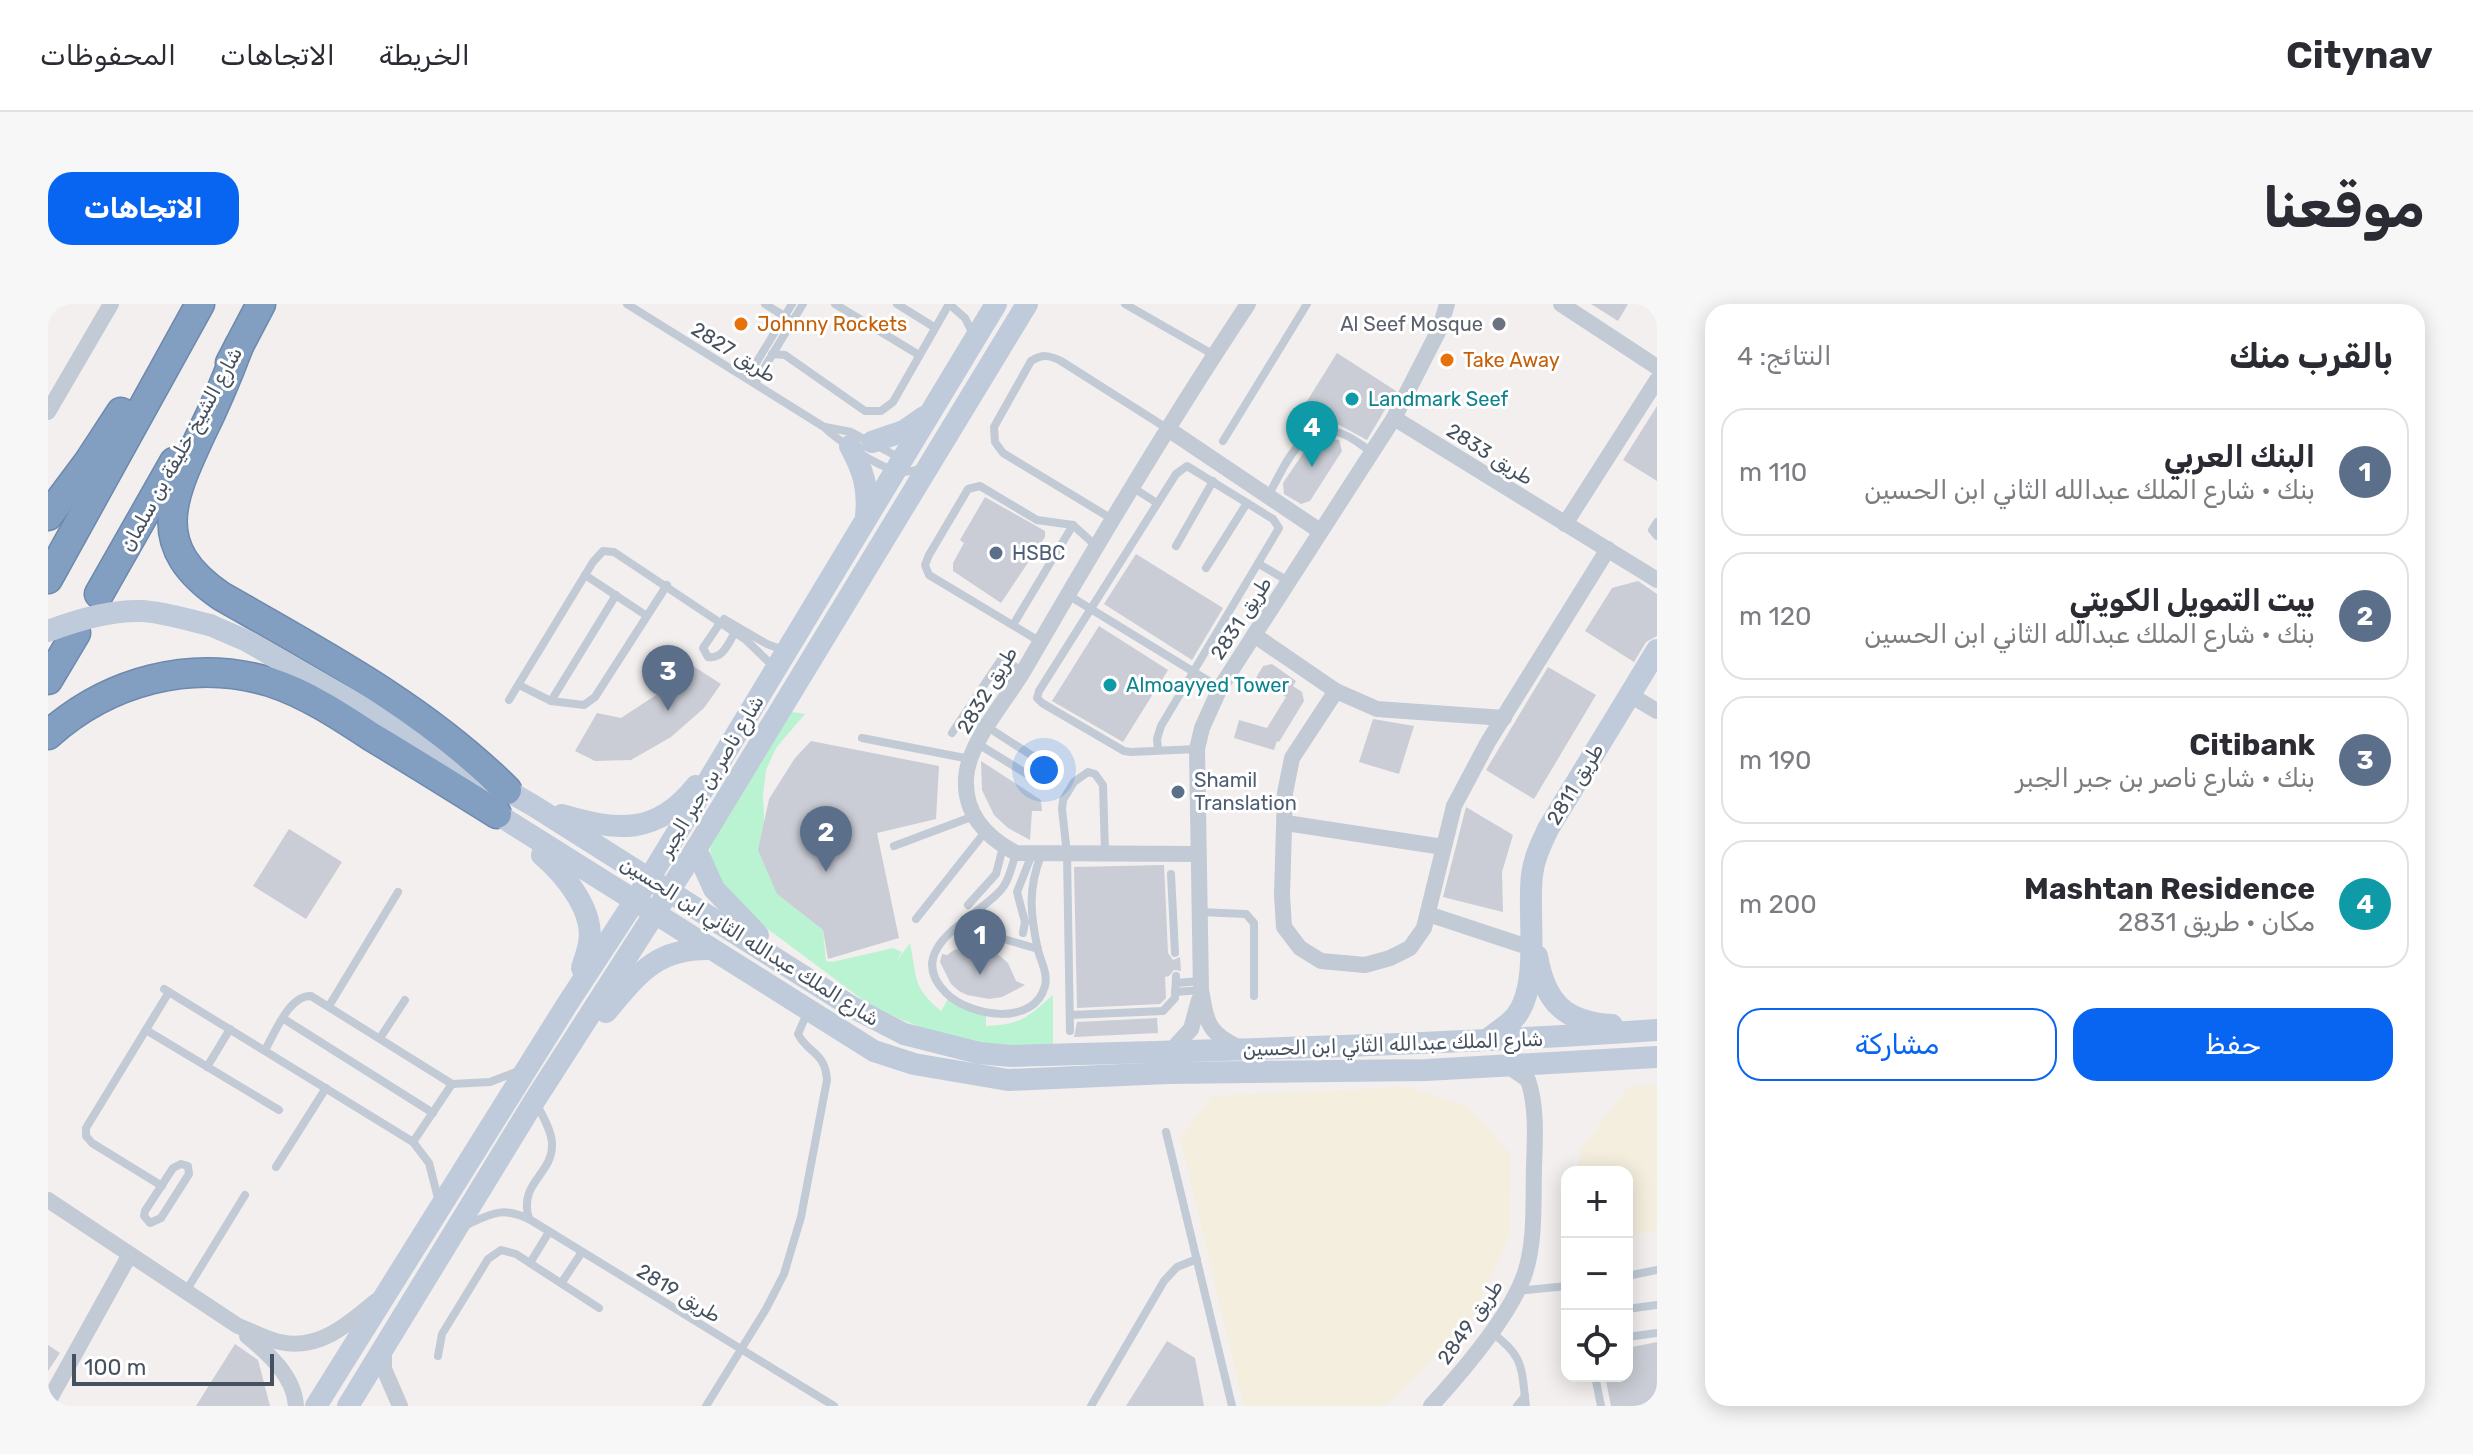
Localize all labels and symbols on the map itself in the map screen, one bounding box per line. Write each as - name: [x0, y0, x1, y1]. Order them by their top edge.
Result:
- place label: Johnny Rockets: [757, 312, 907, 336]
- place label: Al Seef Mosque: [1340, 312, 1483, 336]
- marker: Johnny Rockets: [732, 315, 750, 333]
- marker: Al Seef Mosque: [1490, 315, 1508, 333]
- street label: طريق 2827: [687, 317, 781, 387]
- street label: شارع الشيخ خليفة بن سلمان: [115, 343, 249, 556]
- place label: Take Away: [1463, 348, 1560, 372]
- marker: Take Away: [1438, 351, 1456, 369]
- place label: Landmark Seef: [1368, 387, 1509, 411]
- marker: Landmark Seef: [1343, 390, 1361, 408]
- pin: 4: [1286, 401, 1338, 467]
- street label: طريق 2833: [1442, 418, 1538, 490]
- place label: HSBC: [1012, 541, 1065, 565]
- marker: HSBC: [987, 544, 1005, 562]
- street label: طريق 2831: [1205, 572, 1277, 664]
- street label: طريق 2832: [952, 642, 1022, 738]
- pin: 3: [642, 645, 694, 711]
- place label: Almoayyed Tower: [1126, 673, 1289, 697]
- marker: Almoayyed Tower: [1101, 676, 1119, 694]
- street label: شارع ناصر بن جبر الجبر: [653, 691, 770, 863]
- street label: طريق 2811: [1541, 739, 1609, 829]
- your location: [1024, 750, 1064, 790]
- place label: Shamil Translation: [1194, 768, 1297, 815]
- marker: Shamil Translation: [1169, 783, 1187, 801]
- pin: 2: [800, 806, 852, 872]
- street label: شارع الملك عبدالله الثاني ابن الحسين: [614, 851, 884, 1033]
- pin: 1: [954, 909, 1006, 975]
- street label: شارع الملك عبدالله الثاني ابن الحسين: [1242, 1027, 1544, 1064]
- street label: طريق 2819: [633, 1259, 725, 1327]
- street label: طريق 2849: [1432, 1275, 1508, 1369]
- scale bar: [72, 1350, 274, 1386]

